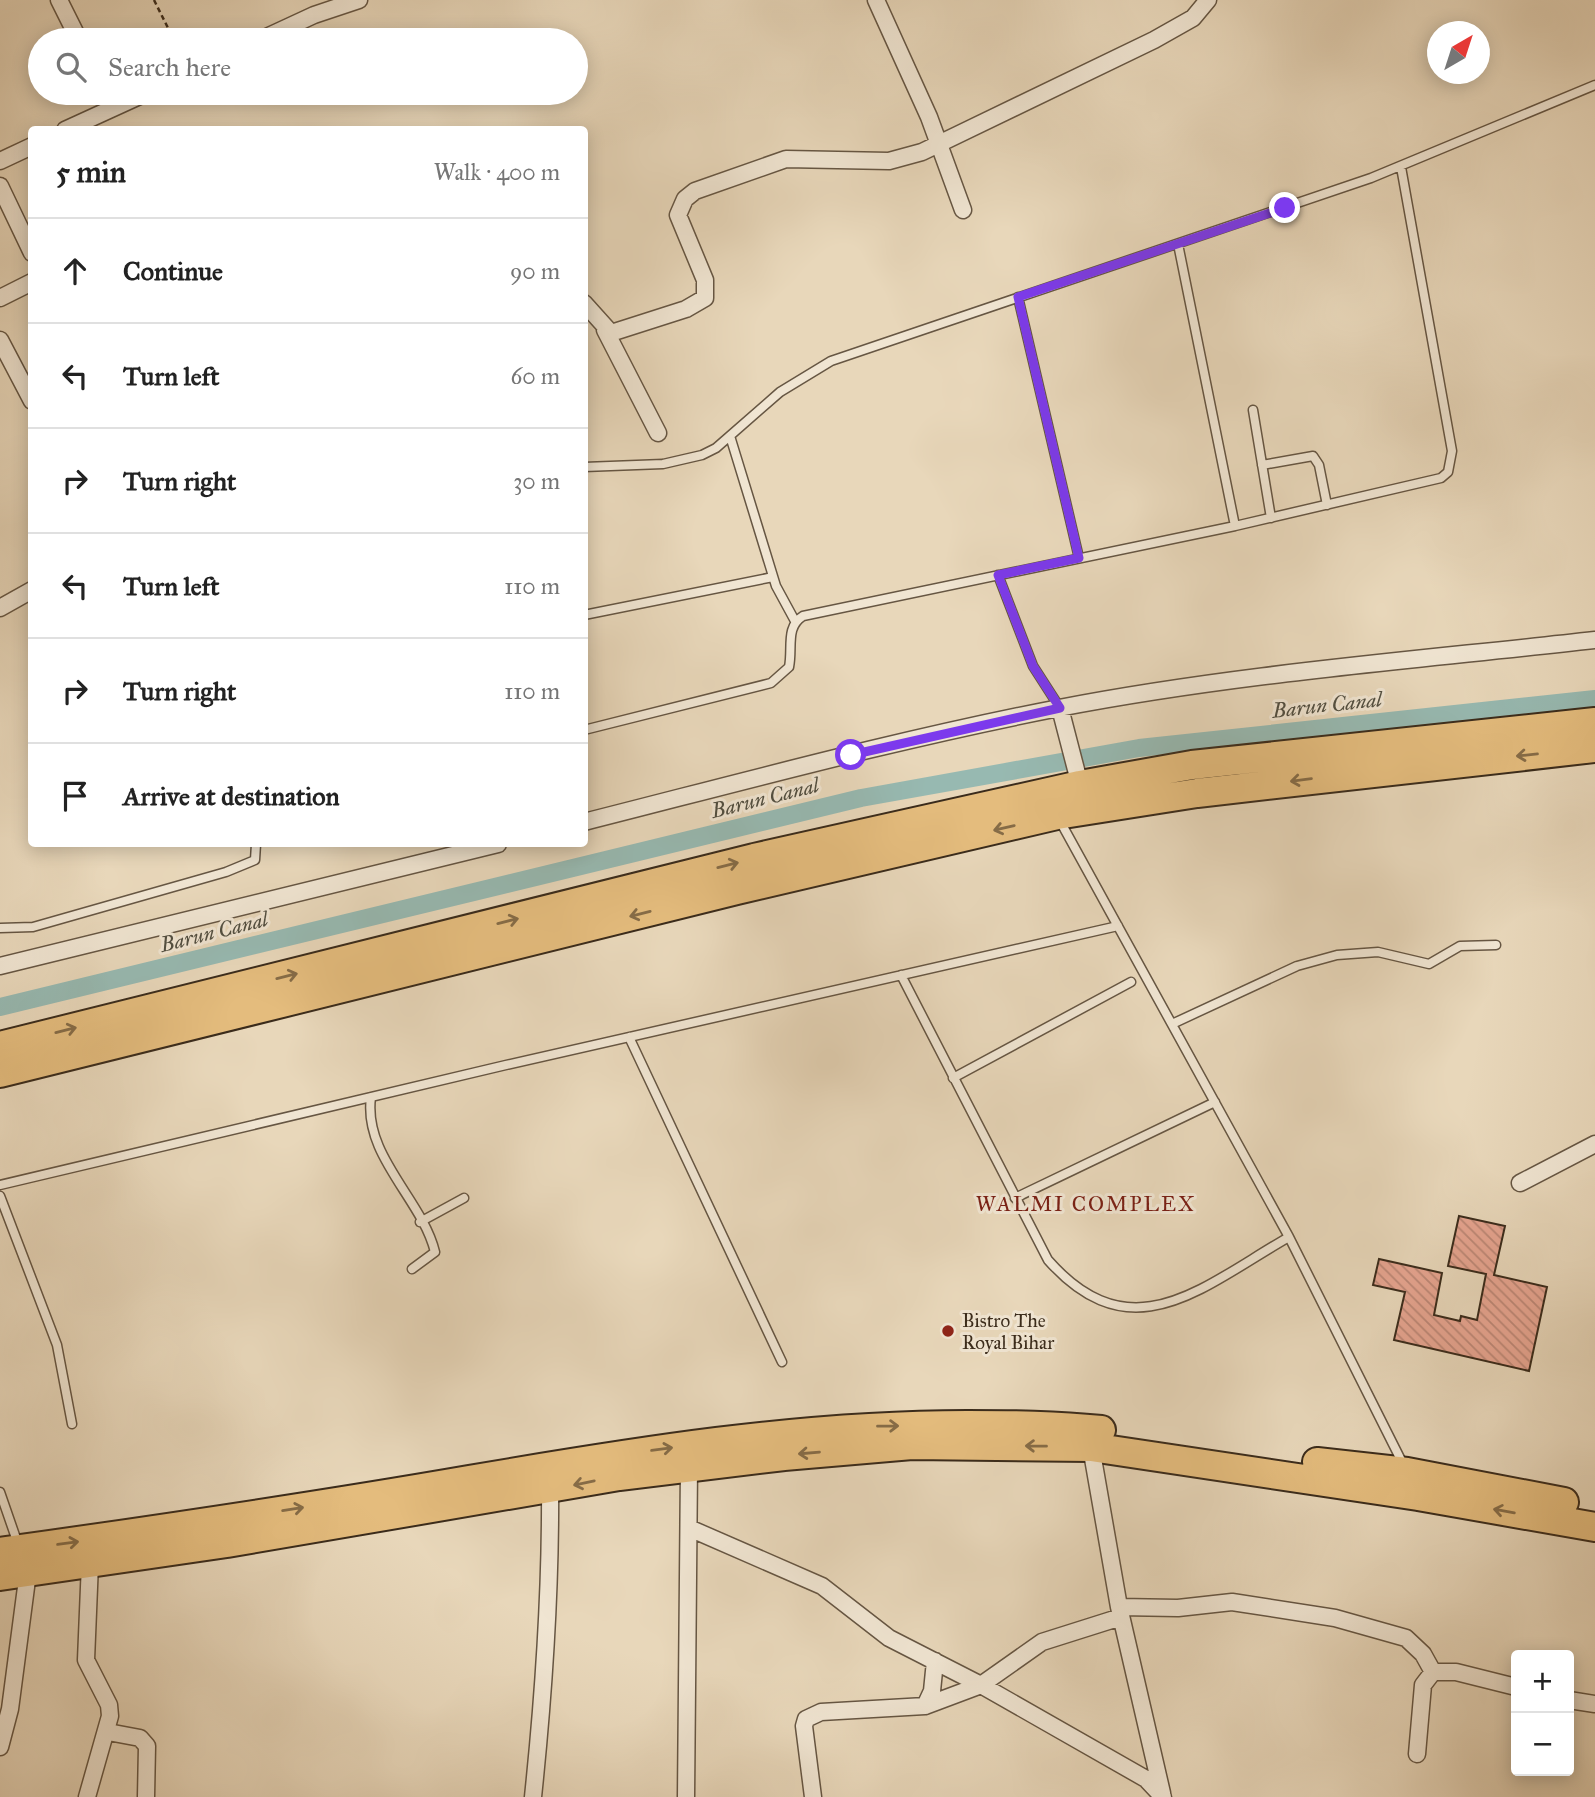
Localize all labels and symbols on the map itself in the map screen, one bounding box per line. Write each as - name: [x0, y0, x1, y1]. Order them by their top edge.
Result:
- north arrow: [1427, 21, 1490, 84]
- route end: [1269, 192, 1300, 223]
- water label: Barun Canal: [1270, 686, 1385, 724]
- route start: [835, 739, 866, 770]
- one-way arrow: [1516, 749, 1539, 762]
- water label: Barun Canal: [708, 772, 824, 824]
- one-way arrow: [1290, 774, 1313, 787]
- one-way arrow: [993, 822, 1016, 835]
- one-way arrow: [717, 858, 739, 871]
- water label: Barun Canal: [157, 906, 273, 958]
- one-way arrow: [629, 908, 652, 921]
- one-way arrow: [496, 914, 519, 927]
- one-way arrow: [275, 969, 298, 982]
- one-way arrow: [54, 1023, 77, 1036]
- district label: WALMI COMPLEX: [976, 1191, 1196, 1217]
- place label: Bistro The Royal Bihar: [962, 1309, 1055, 1354]
- marker: Bistro The Royal Bihar: [940, 1323, 956, 1339]
- one-way arrow: [877, 1419, 900, 1433]
- one-way arrow: [1025, 1439, 1048, 1453]
- one-way arrow: [650, 1443, 673, 1456]
- one-way arrow: [798, 1447, 821, 1460]
- one-way arrow: [573, 1477, 596, 1491]
- one-way arrow: [281, 1502, 304, 1515]
- one-way arrow: [1493, 1504, 1516, 1517]
- one-way arrow: [56, 1537, 79, 1550]

